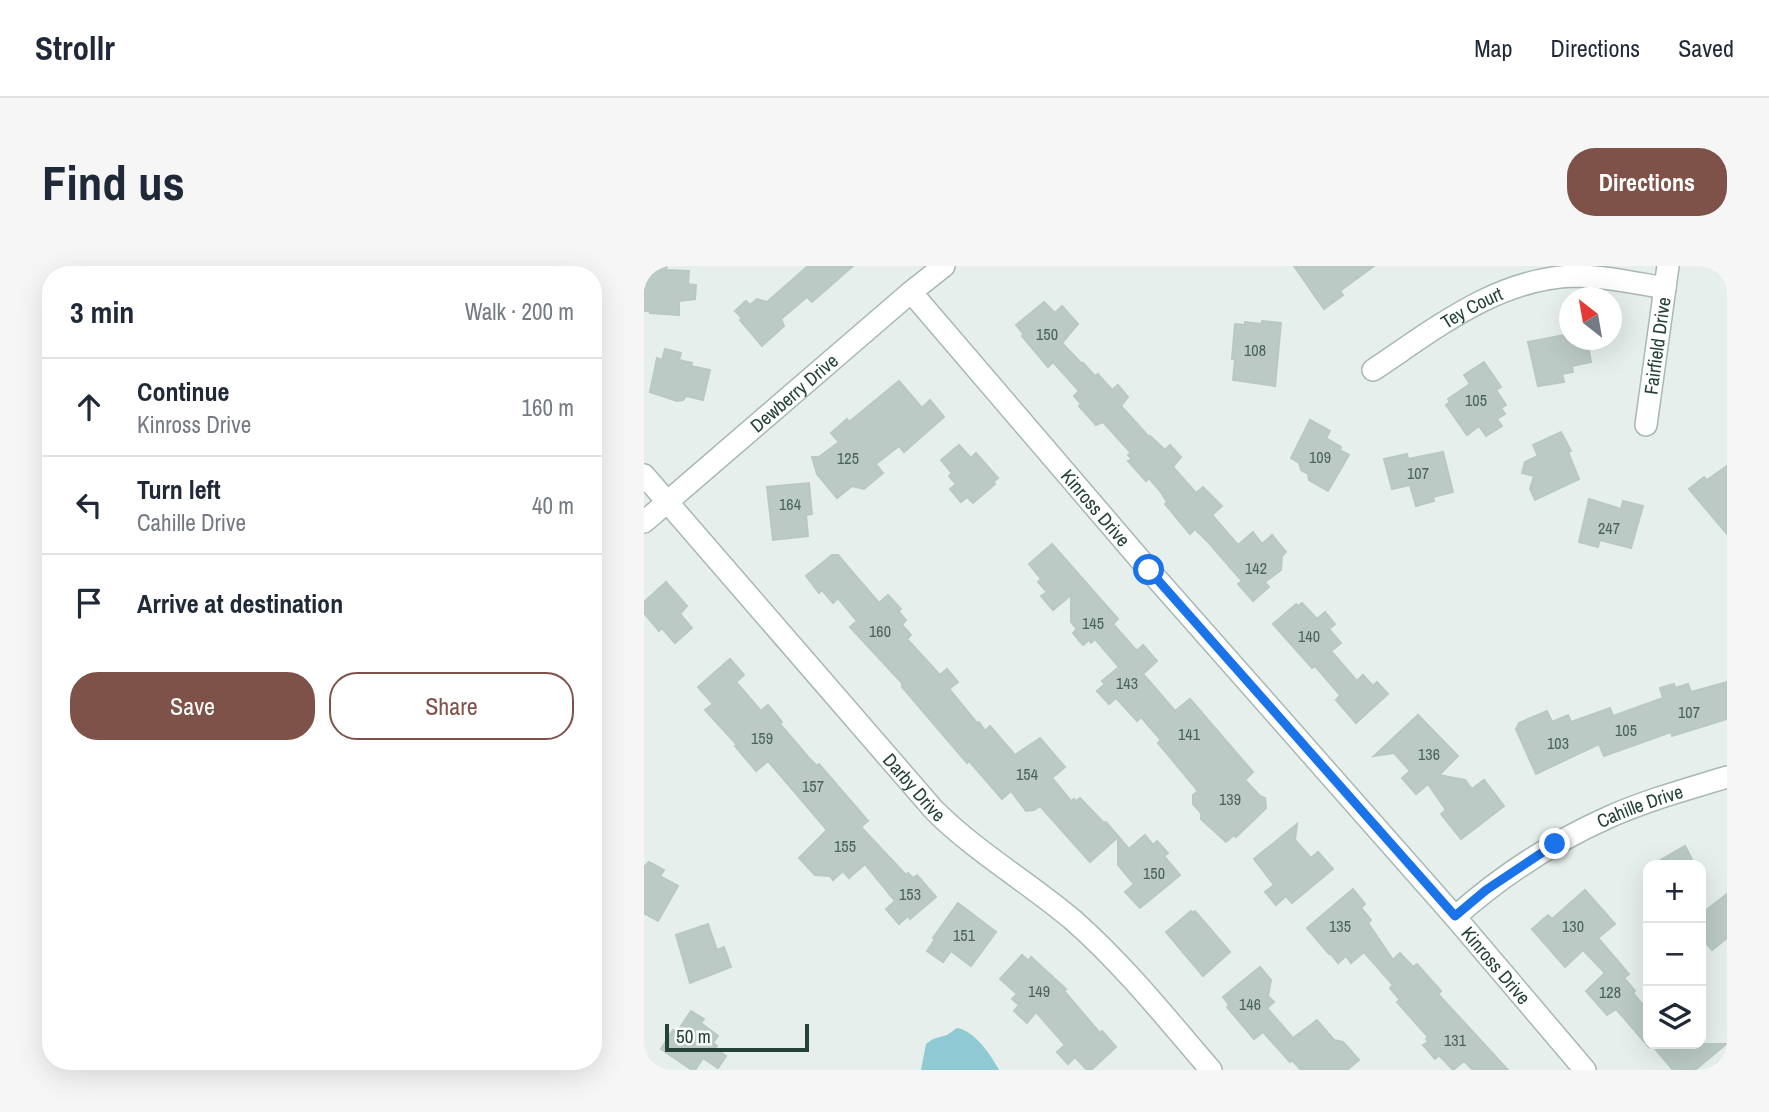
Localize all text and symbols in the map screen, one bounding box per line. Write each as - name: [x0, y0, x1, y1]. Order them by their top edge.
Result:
- text: Strollr: [35, 26, 115, 70]
- text: Map: [1474, 32, 1512, 64]
- text: Directions: [1550, 32, 1640, 64]
- text: Saved: [1678, 32, 1734, 64]
- button: Directions: [1567, 148, 1727, 216]
- text: Find us: [42, 149, 185, 215]
- street label: Tey Court: [1436, 280, 1507, 334]
- north arrow: [1559, 287, 1622, 350]
- text: 3 min: [70, 292, 134, 332]
- street label: Fairfield Drive: [1637, 295, 1677, 396]
- text: Walk · 200 m: [465, 296, 574, 327]
- house number: 150: [1036, 323, 1058, 345]
- house number: 108: [1244, 339, 1266, 361]
- street label: Dewberry Drive: [745, 348, 844, 438]
- text: Continue: [137, 374, 229, 409]
- icon: ahead: [70, 388, 108, 426]
- house number: 105: [1465, 389, 1487, 411]
- text: 160 m: [522, 392, 574, 423]
- text: Kinross Drive: [137, 409, 251, 440]
- house number: 109: [1309, 446, 1331, 468]
- house number: 125: [837, 447, 859, 469]
- house number: 107: [1407, 462, 1429, 484]
- street label: Kinross Drive: [1055, 463, 1136, 552]
- text: Turn left: [137, 472, 221, 507]
- icon: left: [70, 486, 108, 524]
- text: 40 m: [532, 490, 574, 521]
- house number: 164: [779, 493, 801, 515]
- text: Cahille Drive: [137, 507, 246, 538]
- house number: 247: [1598, 517, 1620, 539]
- route start: [1133, 554, 1164, 585]
- house number: 142: [1245, 557, 1267, 579]
- icon: arrive: [70, 584, 108, 622]
- text: Arrive at destination: [137, 586, 343, 621]
- house number: 145: [1082, 612, 1104, 634]
- house number: 160: [869, 620, 891, 642]
- house number: 140: [1298, 625, 1320, 647]
- button: Save: [70, 672, 315, 740]
- button: Share: [329, 672, 574, 740]
- house number: 143: [1116, 672, 1138, 694]
- house number: 107: [1678, 701, 1700, 723]
- house number: 105: [1615, 719, 1637, 741]
- house number: 141: [1178, 723, 1201, 745]
- house number: 159: [751, 727, 773, 749]
- house number: 103: [1547, 732, 1569, 754]
- house number: 136: [1418, 743, 1440, 765]
- street label: Darby Drive: [877, 747, 951, 827]
- house number: 154: [1016, 763, 1038, 785]
- house number: 157: [802, 775, 824, 797]
- street label: Cahille Drive: [1592, 778, 1686, 834]
- house number: 139: [1219, 788, 1241, 810]
- route end: [1539, 828, 1570, 859]
- house number: 155: [834, 835, 856, 857]
- map controls: [1643, 860, 1706, 1049]
- button: +: [1643, 860, 1706, 923]
- house number: 150: [1143, 862, 1165, 884]
- house number: 153: [899, 883, 921, 905]
- house number: 135: [1329, 915, 1351, 937]
- house number: 130: [1562, 915, 1584, 937]
- street label: Kinross Drive: [1456, 921, 1537, 1010]
- button: −: [1643, 923, 1706, 986]
- house number: 151: [953, 924, 976, 946]
- house number: 149: [1028, 980, 1050, 1002]
- house number: 128: [1599, 981, 1621, 1003]
- button: layers: [1643, 986, 1706, 1049]
- house number: 146: [1239, 993, 1261, 1015]
- scale bar: [665, 1021, 808, 1053]
- text: 50 m: [676, 1023, 711, 1049]
- house number: 131: [1444, 1029, 1467, 1051]

